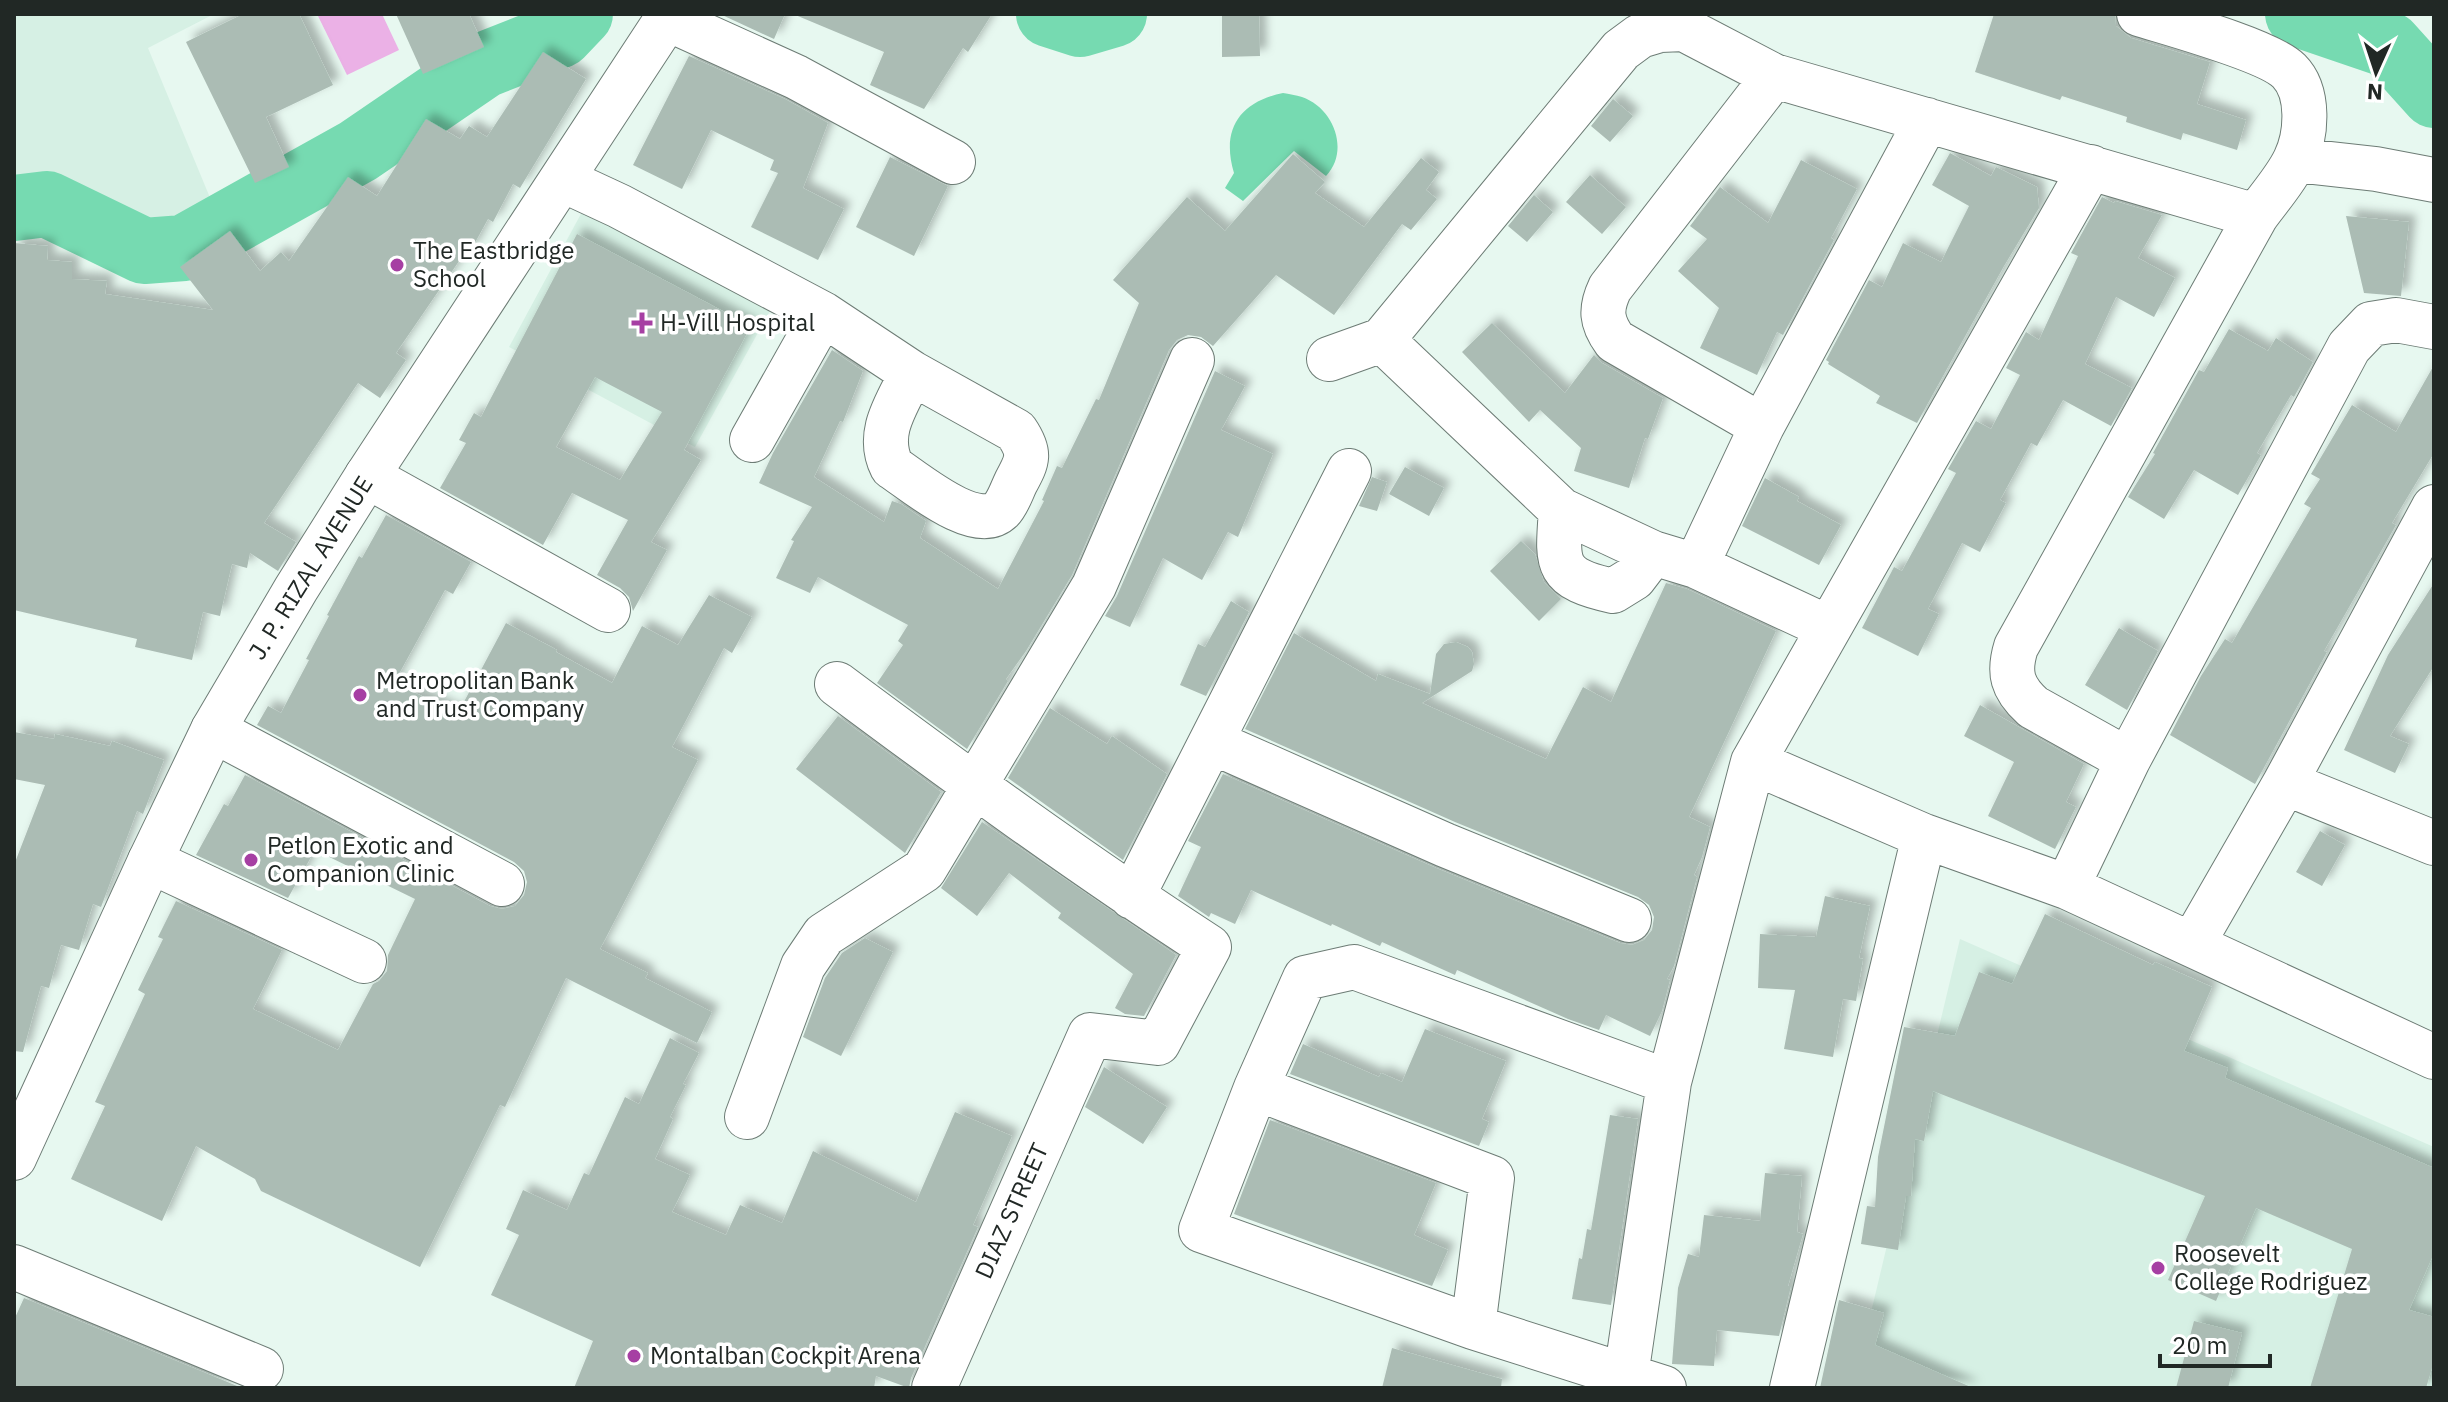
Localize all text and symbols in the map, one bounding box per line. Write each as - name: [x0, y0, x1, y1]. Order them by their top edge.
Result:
- north arrow: [2336, 32, 2416, 112]
- text: N: [2366, 78, 2384, 107]
- place label: The Eastbridge School: [413, 234, 574, 294]
- marker: The Eastbridge School: [388, 256, 406, 274]
- place label: H-Vill Hospital: [660, 306, 815, 338]
- marker: H-Vill Hospital: [631, 312, 653, 334]
- street label: J. P. RIZAL AVENUE: [241, 470, 379, 665]
- place label: Metropolitan Bank and Trust Company: [376, 664, 584, 724]
- marker: Metropolitan Bank and Trust Company: [351, 686, 369, 704]
- place label: Petlon Exotic and Companion Clinic: [267, 829, 455, 889]
- marker: Petlon Exotic and Companion Clinic: [242, 851, 260, 869]
- street label: DIAZ STREET: [967, 1138, 1055, 1283]
- place label: Roosevelt College Rodriguez: [2174, 1237, 2367, 1297]
- marker: Roosevelt College Rodriguez: [2149, 1259, 2167, 1277]
- scale bar: [2160, 1318, 2270, 1368]
- text: 20 m: [2172, 1329, 2227, 1361]
- place label: Montalban Cockpit Arena: [650, 1339, 921, 1371]
- marker: Montalban Cockpit Arena: [625, 1347, 643, 1365]

